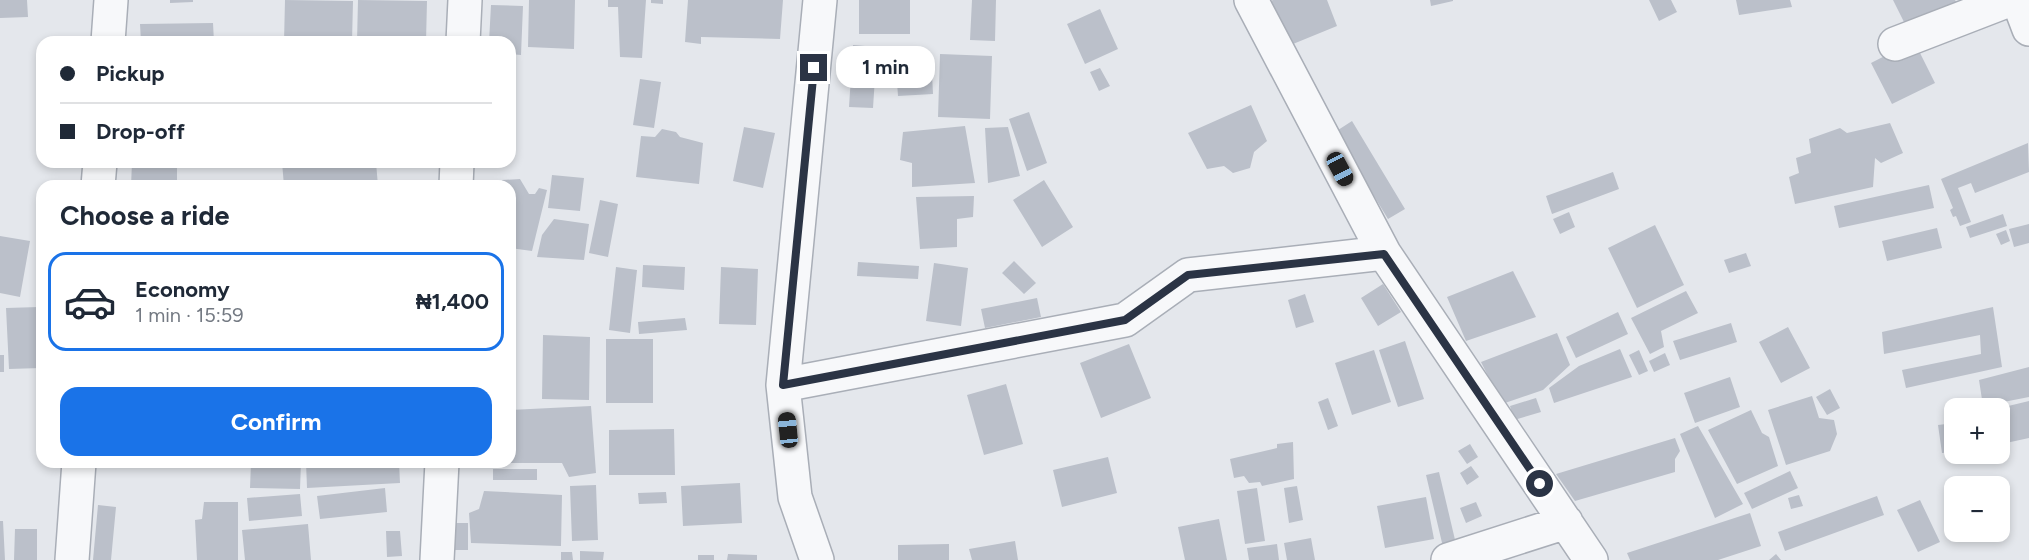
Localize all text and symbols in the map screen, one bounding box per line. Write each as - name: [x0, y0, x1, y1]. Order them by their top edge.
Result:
- callout: 1 min: [835, 47, 934, 89]
- route end: [800, 54, 827, 81]
- text: 1 min: [862, 55, 909, 79]
- text: Pickup: [96, 60, 165, 87]
- text: Drop-off: [96, 118, 185, 145]
- car: [1324, 149, 1356, 189]
- text: Choose a ride: [60, 199, 229, 232]
- icon: car: [63, 275, 117, 329]
- text: Economy: [135, 276, 230, 303]
- text: ₦1,400: [416, 288, 489, 315]
- text: 1 min · 15:59: [135, 303, 244, 327]
- button: Confirm: [60, 387, 492, 456]
- map controls: [1944, 398, 2010, 542]
- button: +: [1944, 398, 2010, 464]
- car: [777, 411, 799, 449]
- route start: [1526, 470, 1553, 497]
- button: −: [1944, 476, 2010, 542]

